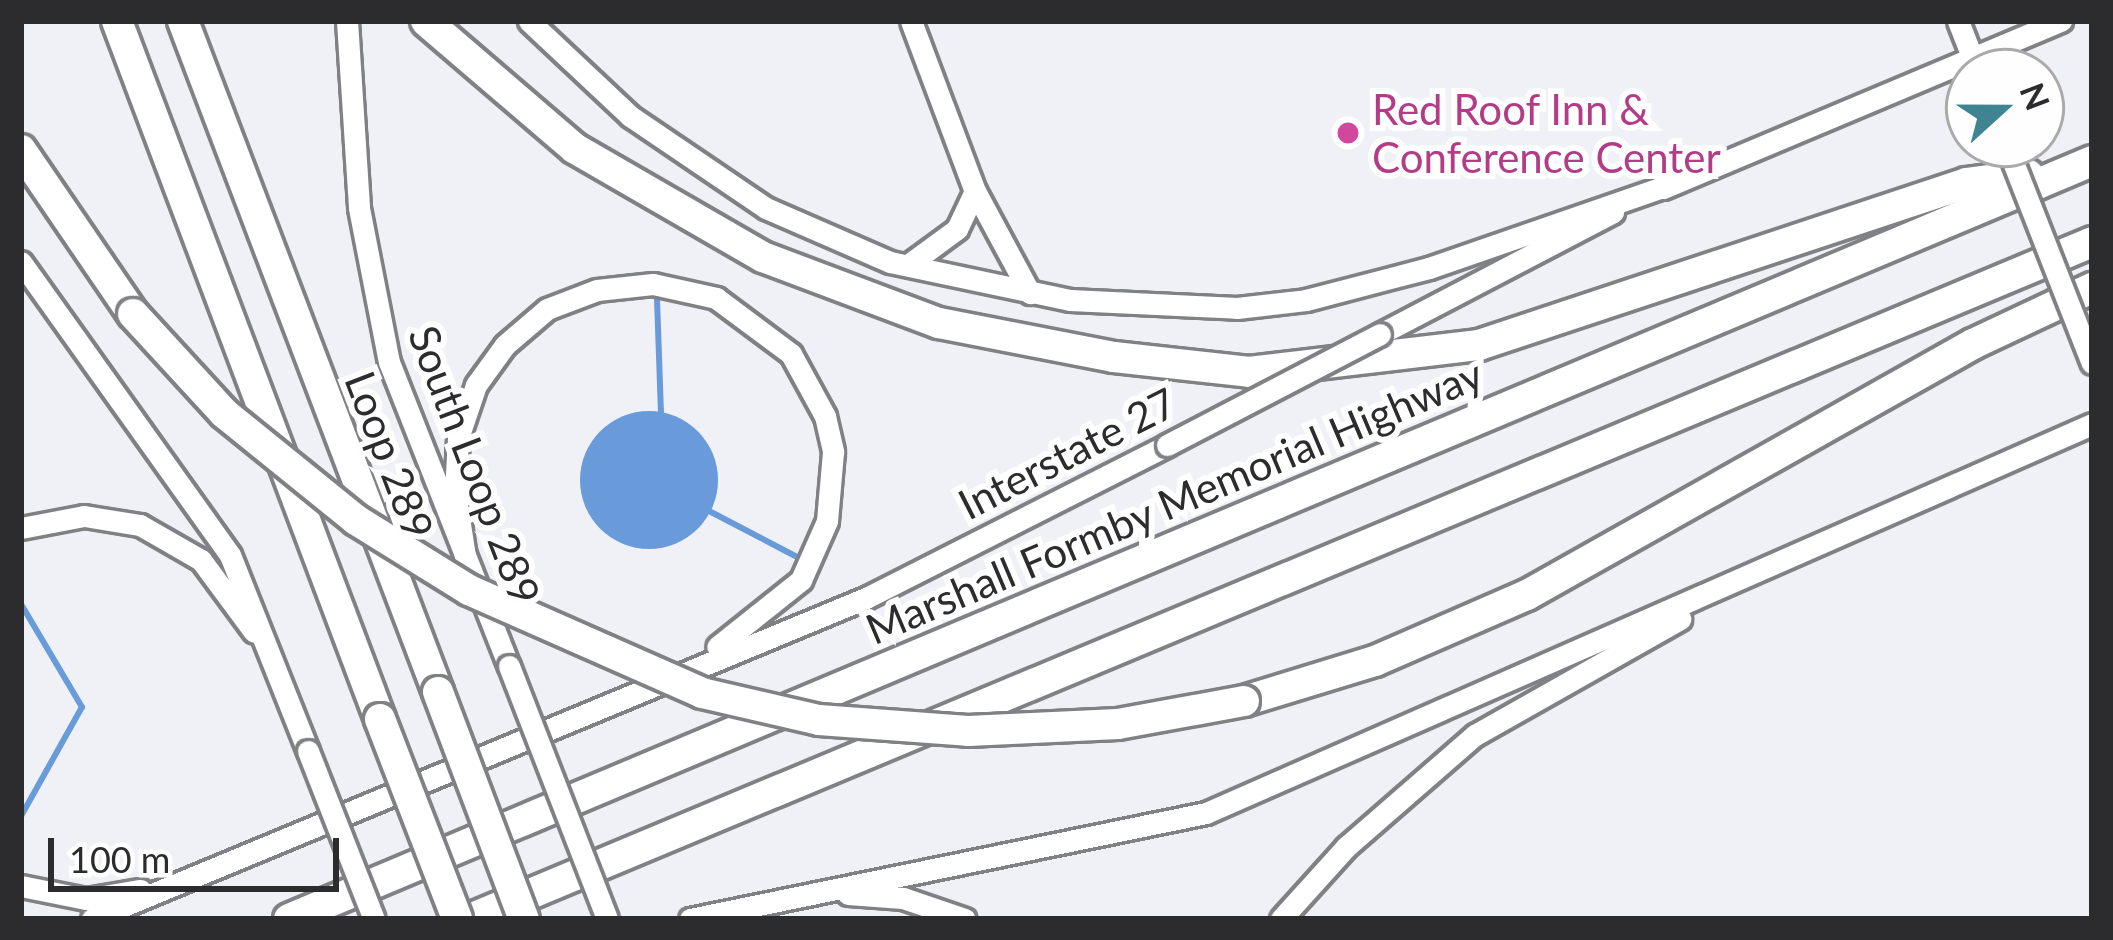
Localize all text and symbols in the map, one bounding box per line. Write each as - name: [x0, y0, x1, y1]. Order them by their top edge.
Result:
- north arrow: [1945, 48, 2065, 168]
- text: N: [2013, 77, 2059, 115]
- place label: Red Roof Inn & Conference Center: [1372, 84, 1721, 182]
- marker: Red Roof Inn & Conference Center: [1335, 120, 1361, 146]
- street label: South Loop 289: [399, 319, 551, 611]
- street label: Marshall Formby Memorial Highway: [858, 348, 1490, 654]
- street label: Loop 289: [335, 364, 445, 546]
- street label: Interstate 27: [950, 377, 1184, 529]
- scale bar: [54, 814, 345, 888]
- text: 100 m: [69, 837, 170, 881]

